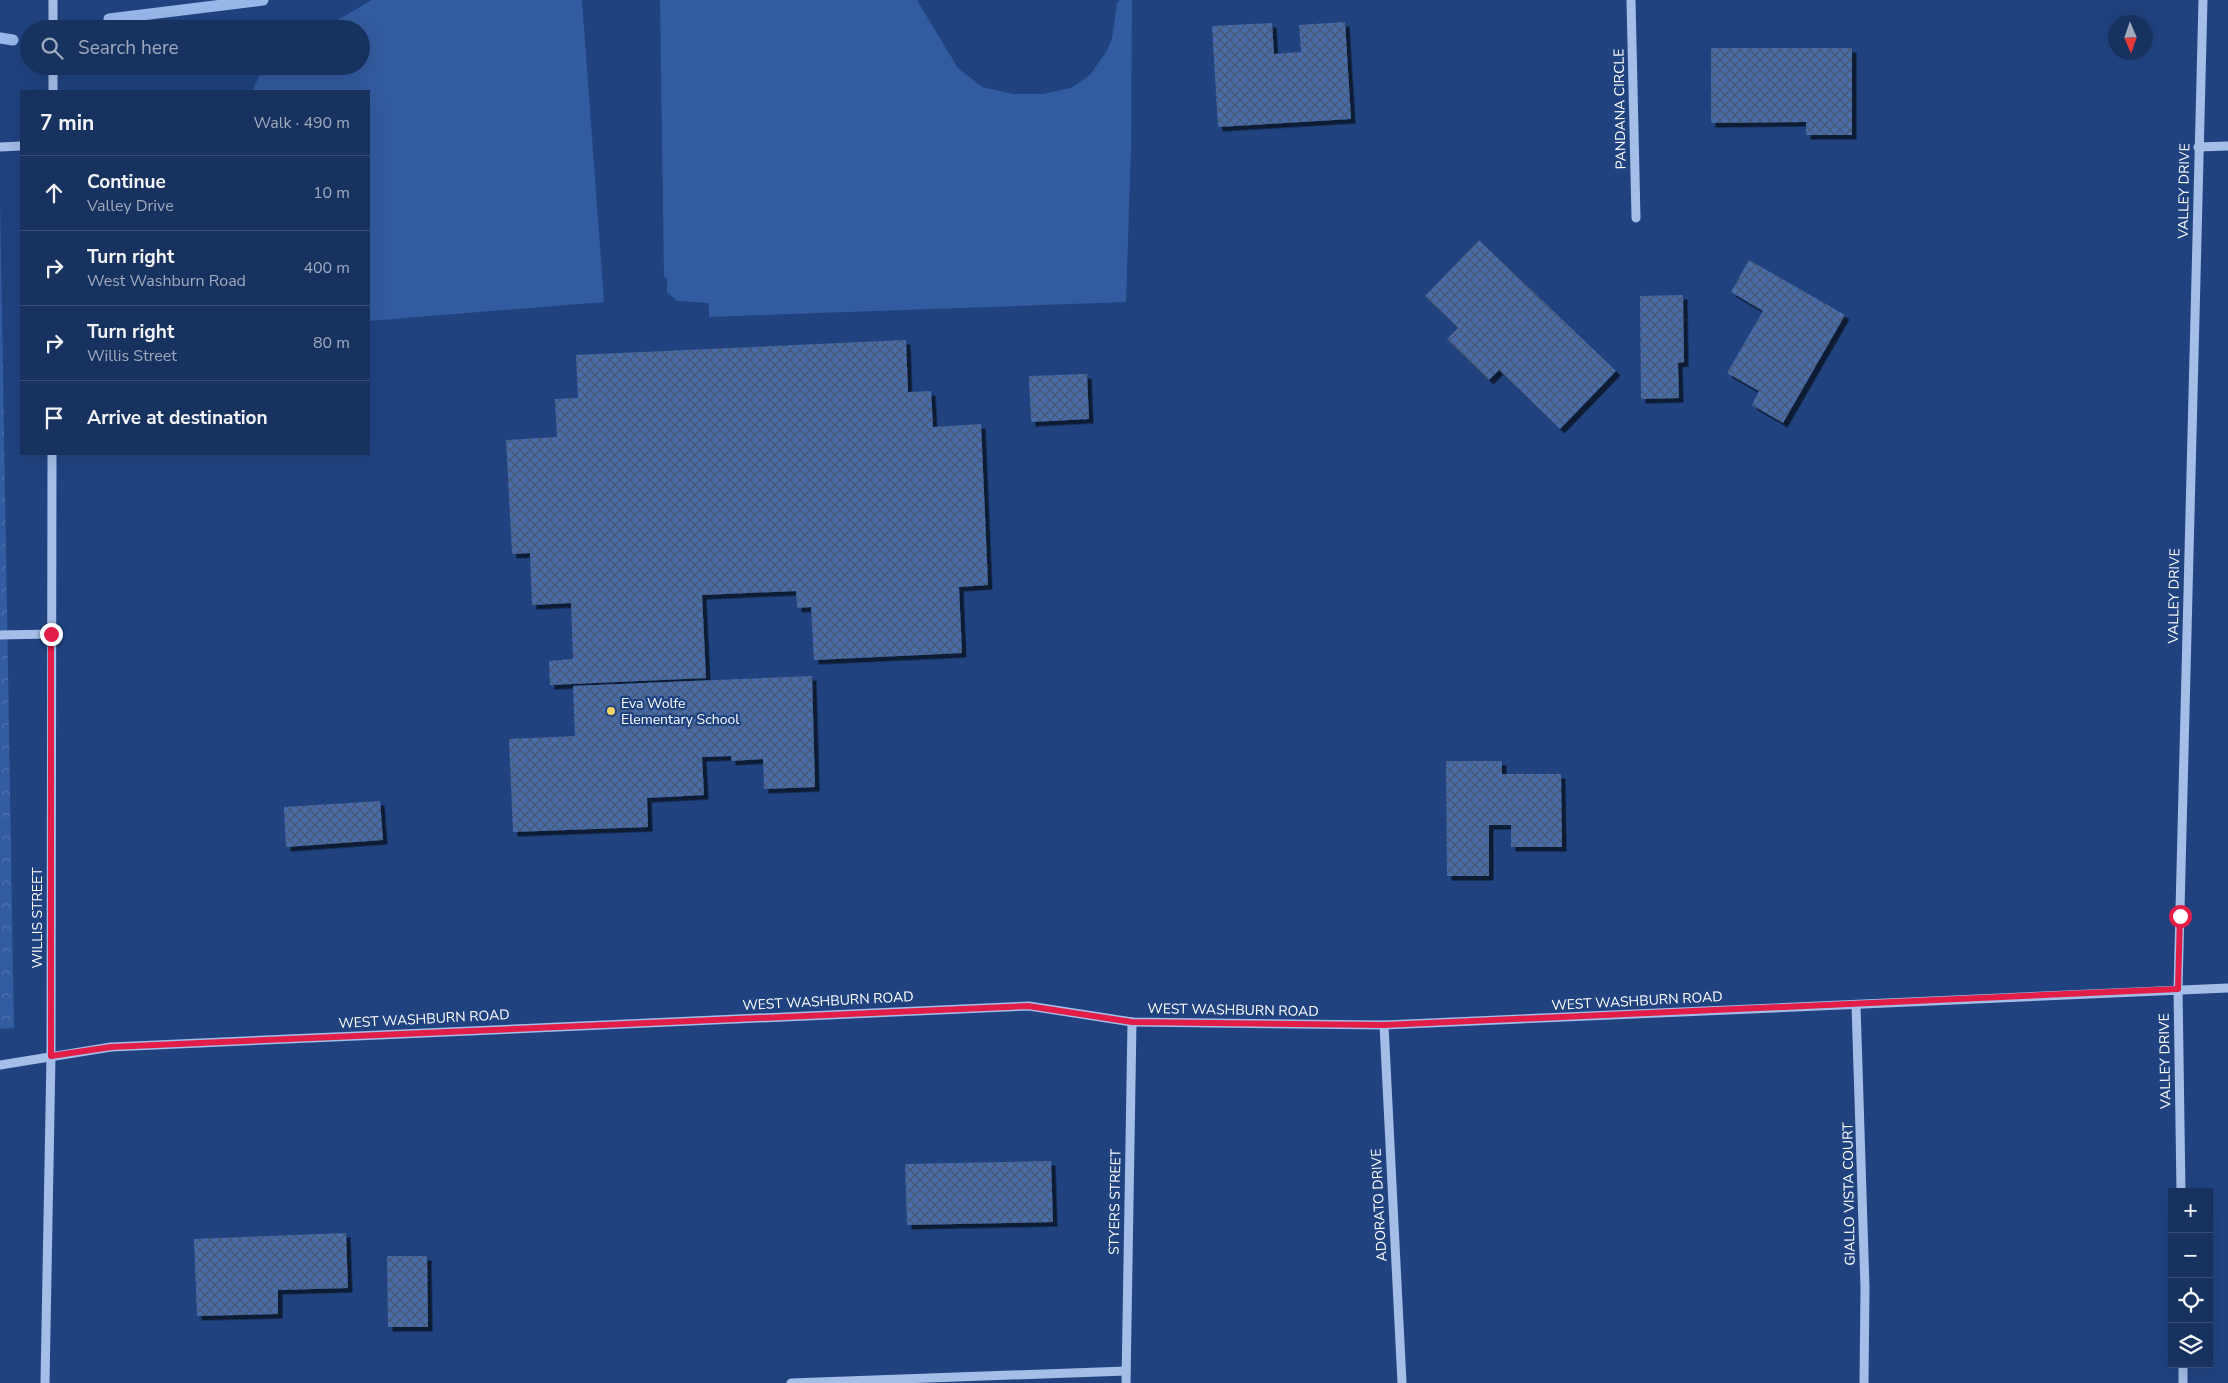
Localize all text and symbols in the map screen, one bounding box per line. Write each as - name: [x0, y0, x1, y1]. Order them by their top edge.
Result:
- north arrow: [2108, 15, 2153, 60]
- search box: [20, 20, 370, 75]
- icon: search: [38, 34, 66, 62]
- text: Search here: [78, 35, 179, 61]
- street label: PANDANA CIRCLE: [1609, 49, 1631, 169]
- text: 7 min: [40, 109, 94, 137]
- text: Walk · 490 m: [254, 112, 350, 134]
- street label: VALLEY DRIVE: [2174, 143, 2194, 240]
- text: Continue: [87, 169, 166, 195]
- icon: ahead: [40, 179, 68, 207]
- text: 10 m: [313, 182, 350, 204]
- text: Valley Drive: [87, 195, 174, 217]
- text: Turn right: [87, 244, 174, 270]
- icon: right: [40, 254, 68, 282]
- text: 400 m: [303, 257, 350, 279]
- text: West Washburn Road: [87, 270, 246, 292]
- text: Turn right: [87, 319, 174, 345]
- icon: right: [40, 329, 68, 357]
- text: 80 m: [313, 332, 350, 354]
- text: Willis Street: [87, 345, 177, 367]
- icon: arrive: [40, 404, 68, 432]
- text: Arrive at destination: [87, 405, 268, 431]
- street label: VALLEY DRIVE: [2164, 548, 2184, 645]
- route end: [40, 623, 63, 646]
- place label: Eva Wolfe Elementary School: [621, 694, 740, 729]
- marker: Eva Wolfe Elementary School: [605, 705, 617, 717]
- street label: WILLIS STREET: [28, 867, 47, 968]
- route start: [2169, 905, 2192, 928]
- street label: WEST WASHBURN ROAD: [742, 987, 914, 1015]
- street label: WEST WASHBURN ROAD: [1551, 987, 1723, 1015]
- street label: WEST WASHBURN ROAD: [1147, 999, 1319, 1021]
- street label: WEST WASHBURN ROAD: [338, 1005, 510, 1033]
- street label: VALLEY DRIVE: [2155, 1013, 2175, 1110]
- street label: GIALLO VISTA COURT: [1838, 1122, 1860, 1266]
- street label: STYERS STREET: [1105, 1148, 1125, 1255]
- street label: ADORATO DRIVE: [1367, 1148, 1391, 1262]
- map controls: [2168, 1188, 2213, 1368]
- button: +: [2168, 1188, 2213, 1233]
- button: −: [2168, 1233, 2213, 1278]
- button: locate: [2168, 1278, 2213, 1323]
- button: layers: [2168, 1323, 2213, 1368]

